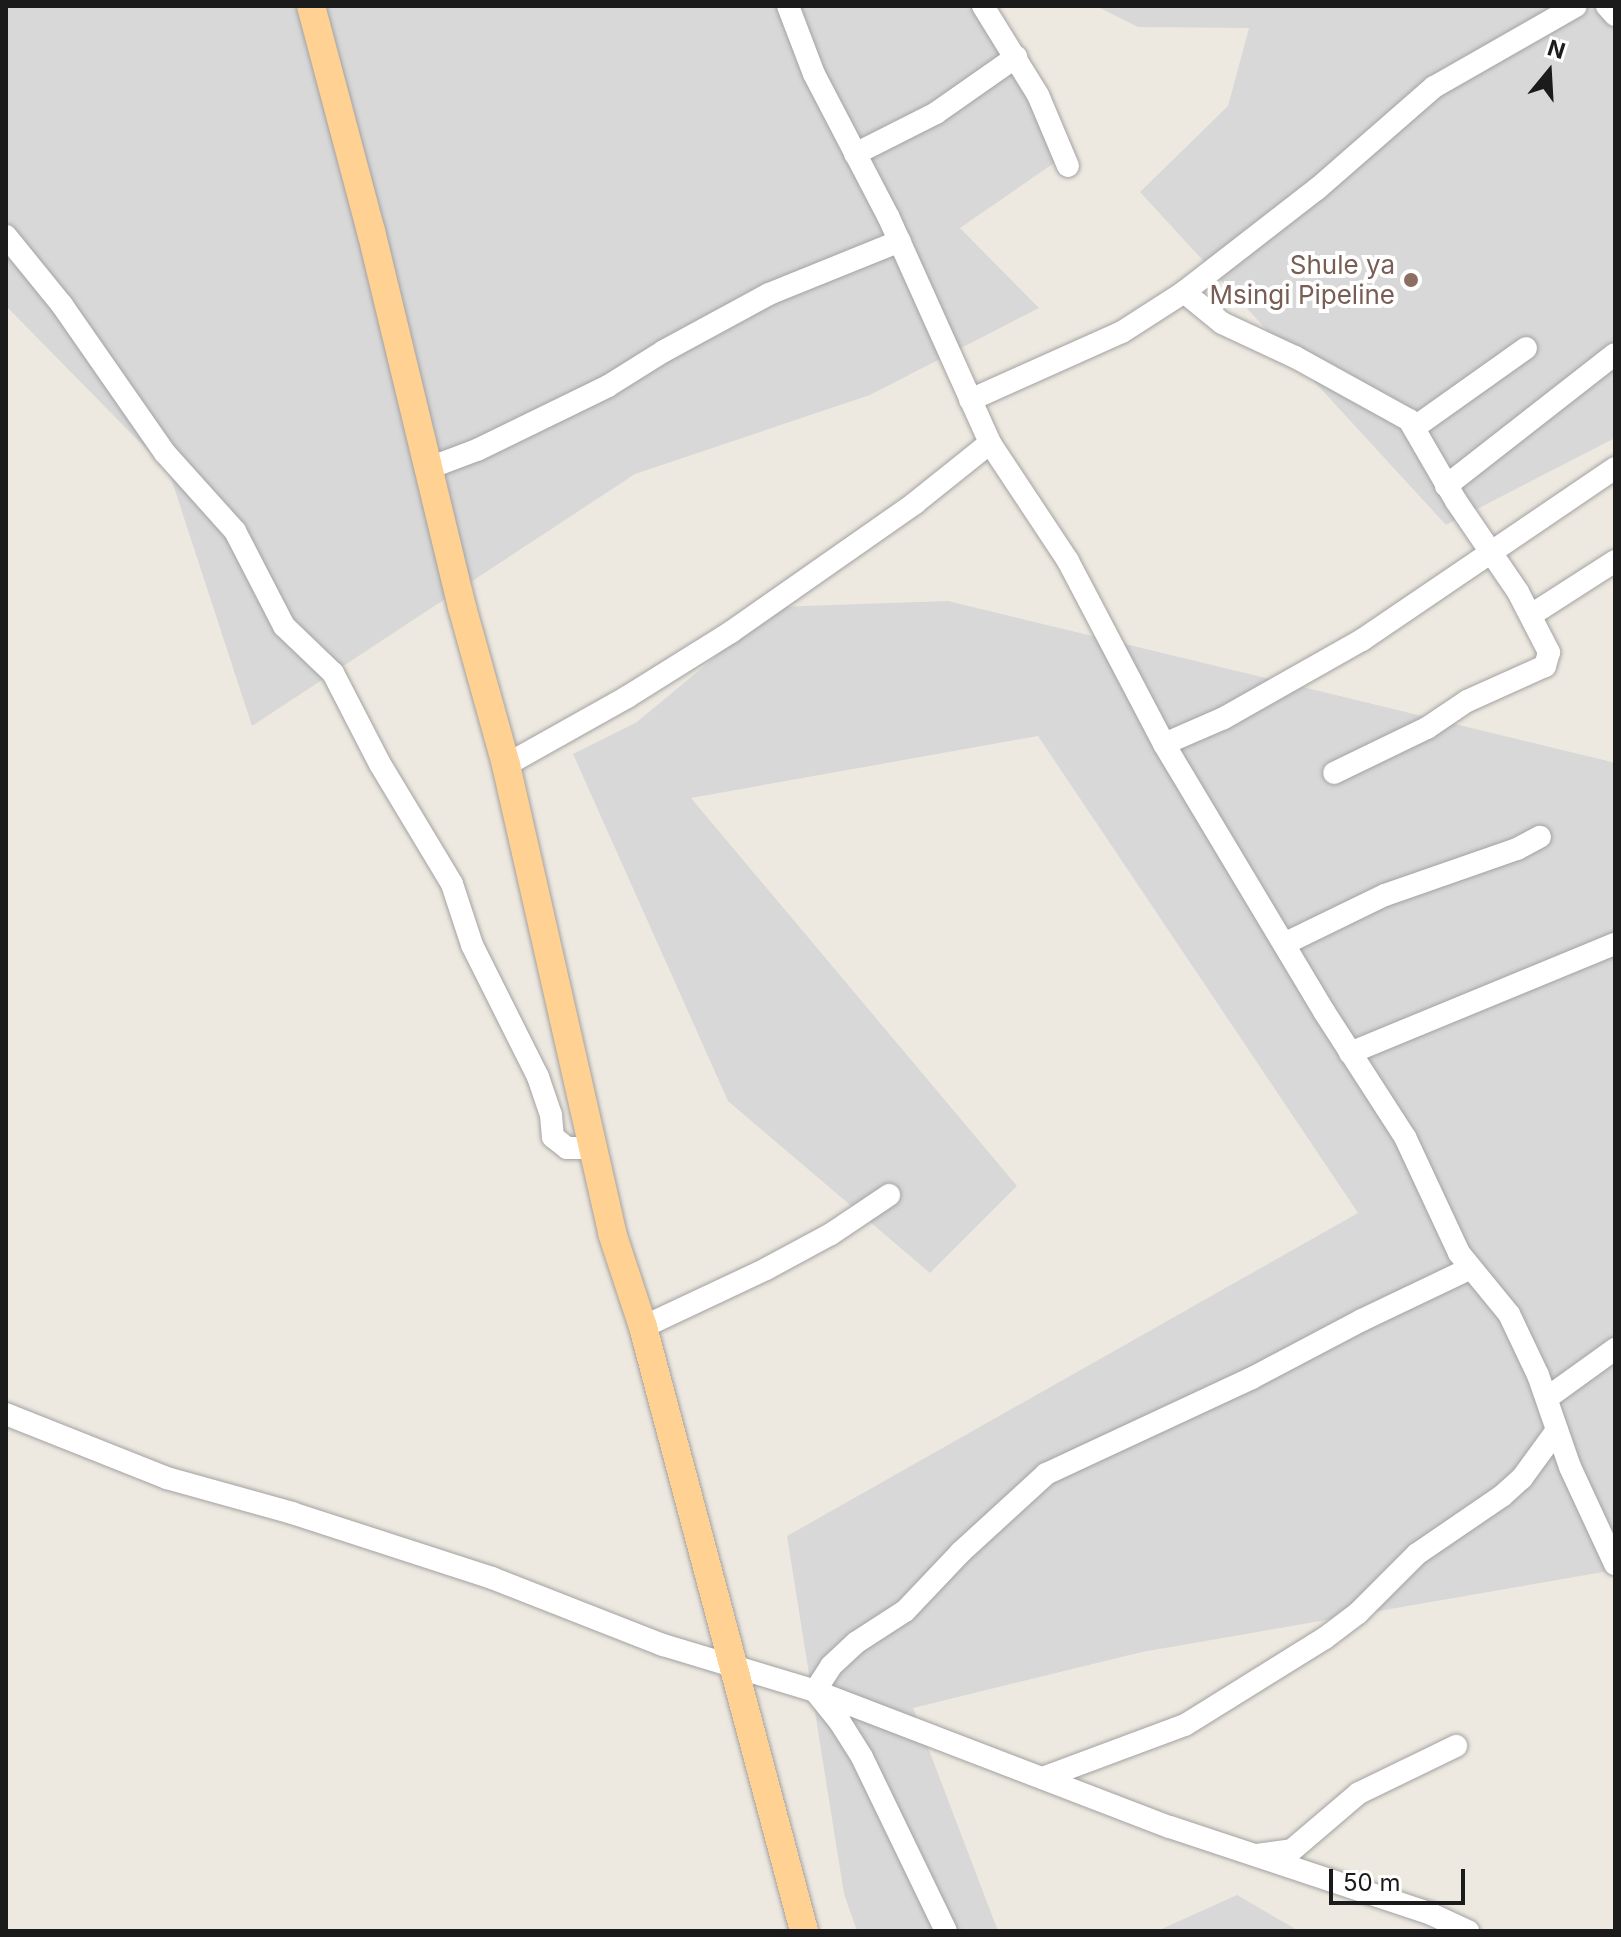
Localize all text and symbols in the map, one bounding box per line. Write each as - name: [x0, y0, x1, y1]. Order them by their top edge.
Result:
- north arrow: [1509, 32, 1589, 112]
- text: N: [1544, 34, 1568, 64]
- place label: Shule ya Msingi Pipeline: [1209, 249, 1395, 310]
- marker: Shule ya Msingi Pipeline: [1402, 271, 1420, 289]
- scale bar: [1333, 1853, 1469, 1903]
- text: 50 m: [1343, 1868, 1401, 1897]

